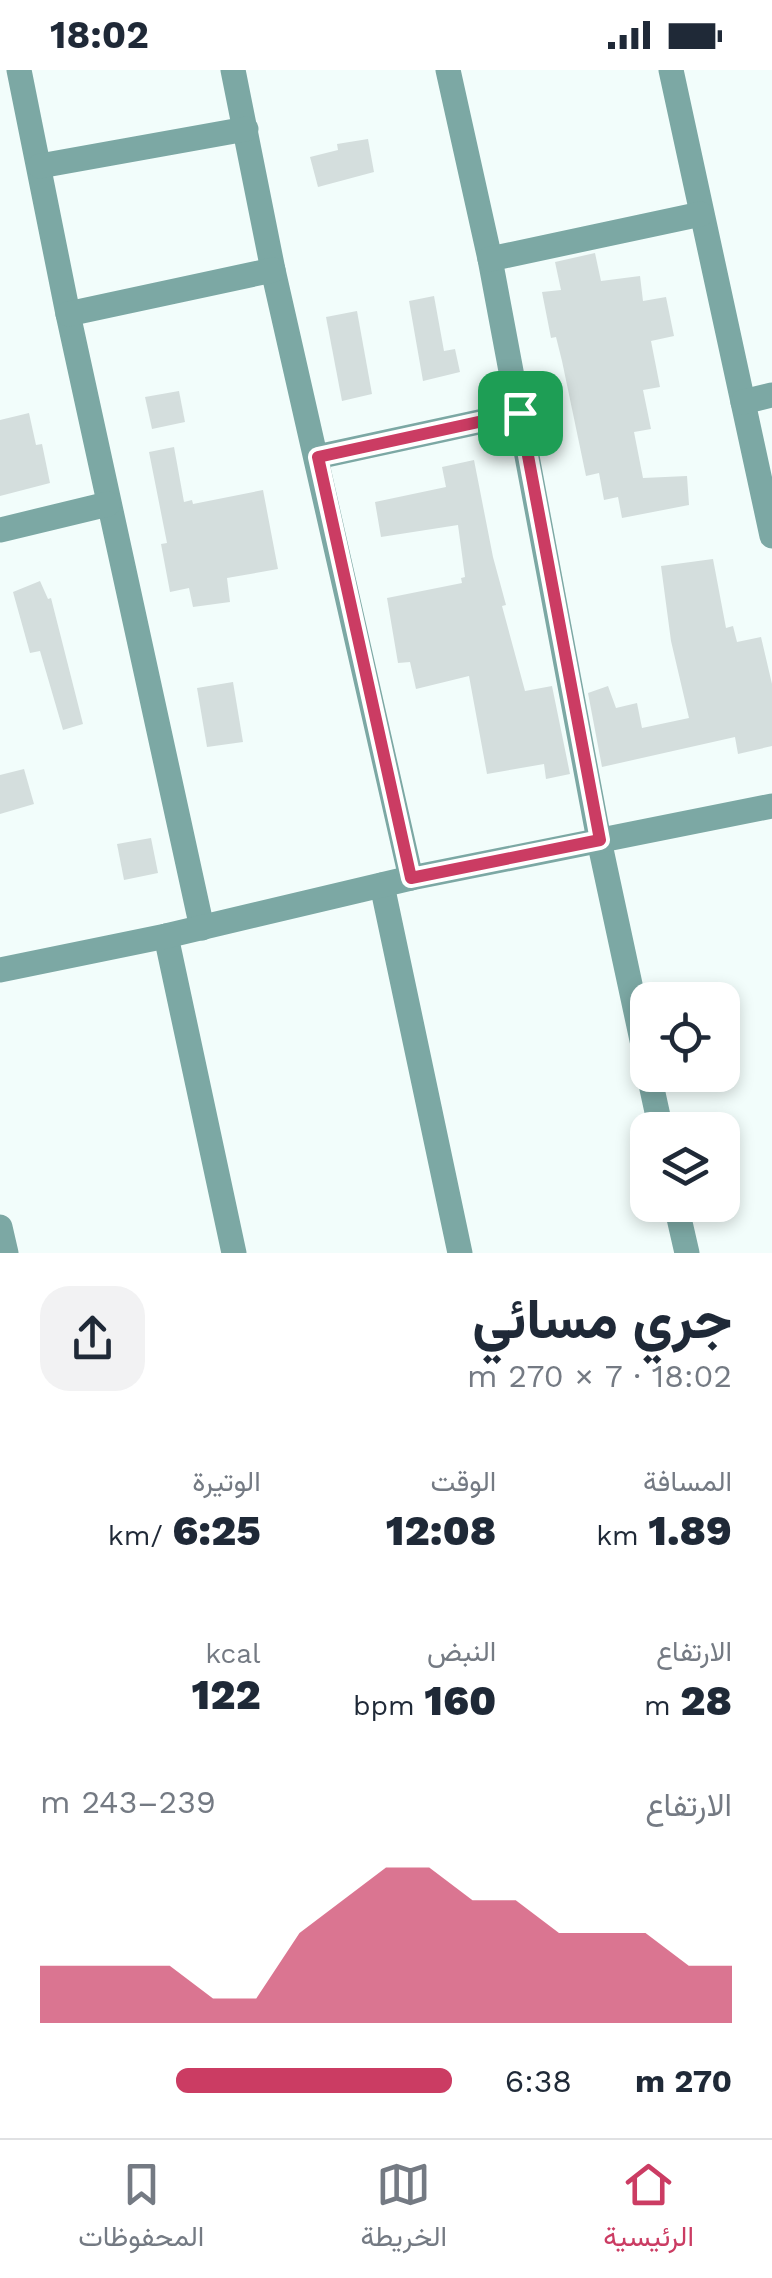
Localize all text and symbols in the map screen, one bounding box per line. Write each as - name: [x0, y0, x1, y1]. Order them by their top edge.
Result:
- text: 18:02: [50, 13, 149, 57]
- pin: [478, 371, 563, 456]
- icon: arrive: [493, 386, 548, 441]
- map controls: [630, 982, 740, 1222]
- button: locate: [630, 982, 740, 1092]
- button: layers: [630, 1112, 740, 1222]
- button: share: [40, 1286, 145, 1391]
- text: جري مسائي: [472, 1287, 732, 1351]
- text: 18:02 · 7 × 270 m: [467, 1357, 732, 1395]
- text: الوتيرة: [192, 1465, 261, 1498]
- text: الوقت: [431, 1465, 496, 1498]
- text: المسافة: [643, 1465, 732, 1498]
- text: 6:25: [172, 1506, 261, 1555]
- text: 12:08: [386, 1506, 496, 1555]
- text: 1.89: [648, 1506, 732, 1555]
- text: /km: [108, 1519, 172, 1552]
- text: km: [596, 1519, 648, 1552]
- text: النبض: [427, 1635, 496, 1668]
- text: الارتفاع: [656, 1635, 732, 1668]
- text: kcal: [205, 1637, 261, 1670]
- text: 122: [191, 1670, 261, 1719]
- text: 160: [424, 1676, 496, 1725]
- text: 28: [680, 1676, 732, 1725]
- text: bpm: [353, 1689, 424, 1722]
- text: m: [644, 1689, 680, 1722]
- text: 239–243 m: [40, 1783, 216, 1821]
- text: الارتفاع: [645, 1786, 732, 1824]
- text: 6:38: [505, 2062, 572, 2100]
- text: 270 m: [635, 2062, 732, 2100]
- tab: المحفوظات: [78, 2157, 204, 2261]
- tab: الخريطة: [361, 2157, 447, 2261]
- tab: الرئيسية: [603, 2157, 694, 2261]

